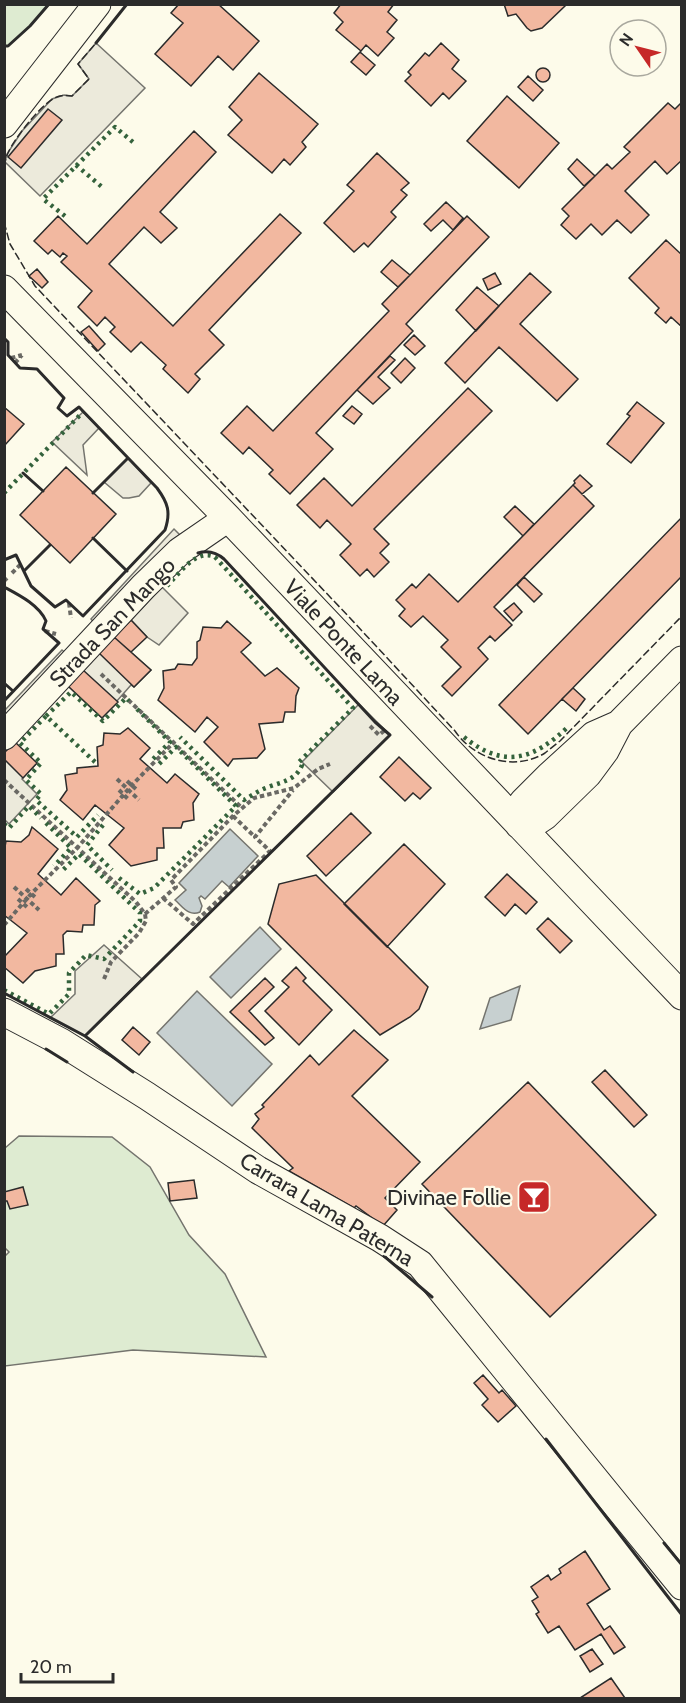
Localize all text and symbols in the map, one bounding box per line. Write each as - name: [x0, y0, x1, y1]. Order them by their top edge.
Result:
- north arrow: [608, 18, 668, 78]
- text: N: [615, 30, 637, 50]
- street label: Strada San Mango: [44, 552, 181, 693]
- street label: Viale Ponte Lama: [278, 574, 409, 711]
- street label: Carrara Lama Paterna: [235, 1147, 419, 1272]
- bar icon: Divinae Follie: [516, 1179, 552, 1215]
- place label: Divinae Follie: [387, 1184, 511, 1211]
- scale bar: [21, 1646, 112, 1684]
- text: 20 m: [30, 1656, 72, 1678]

